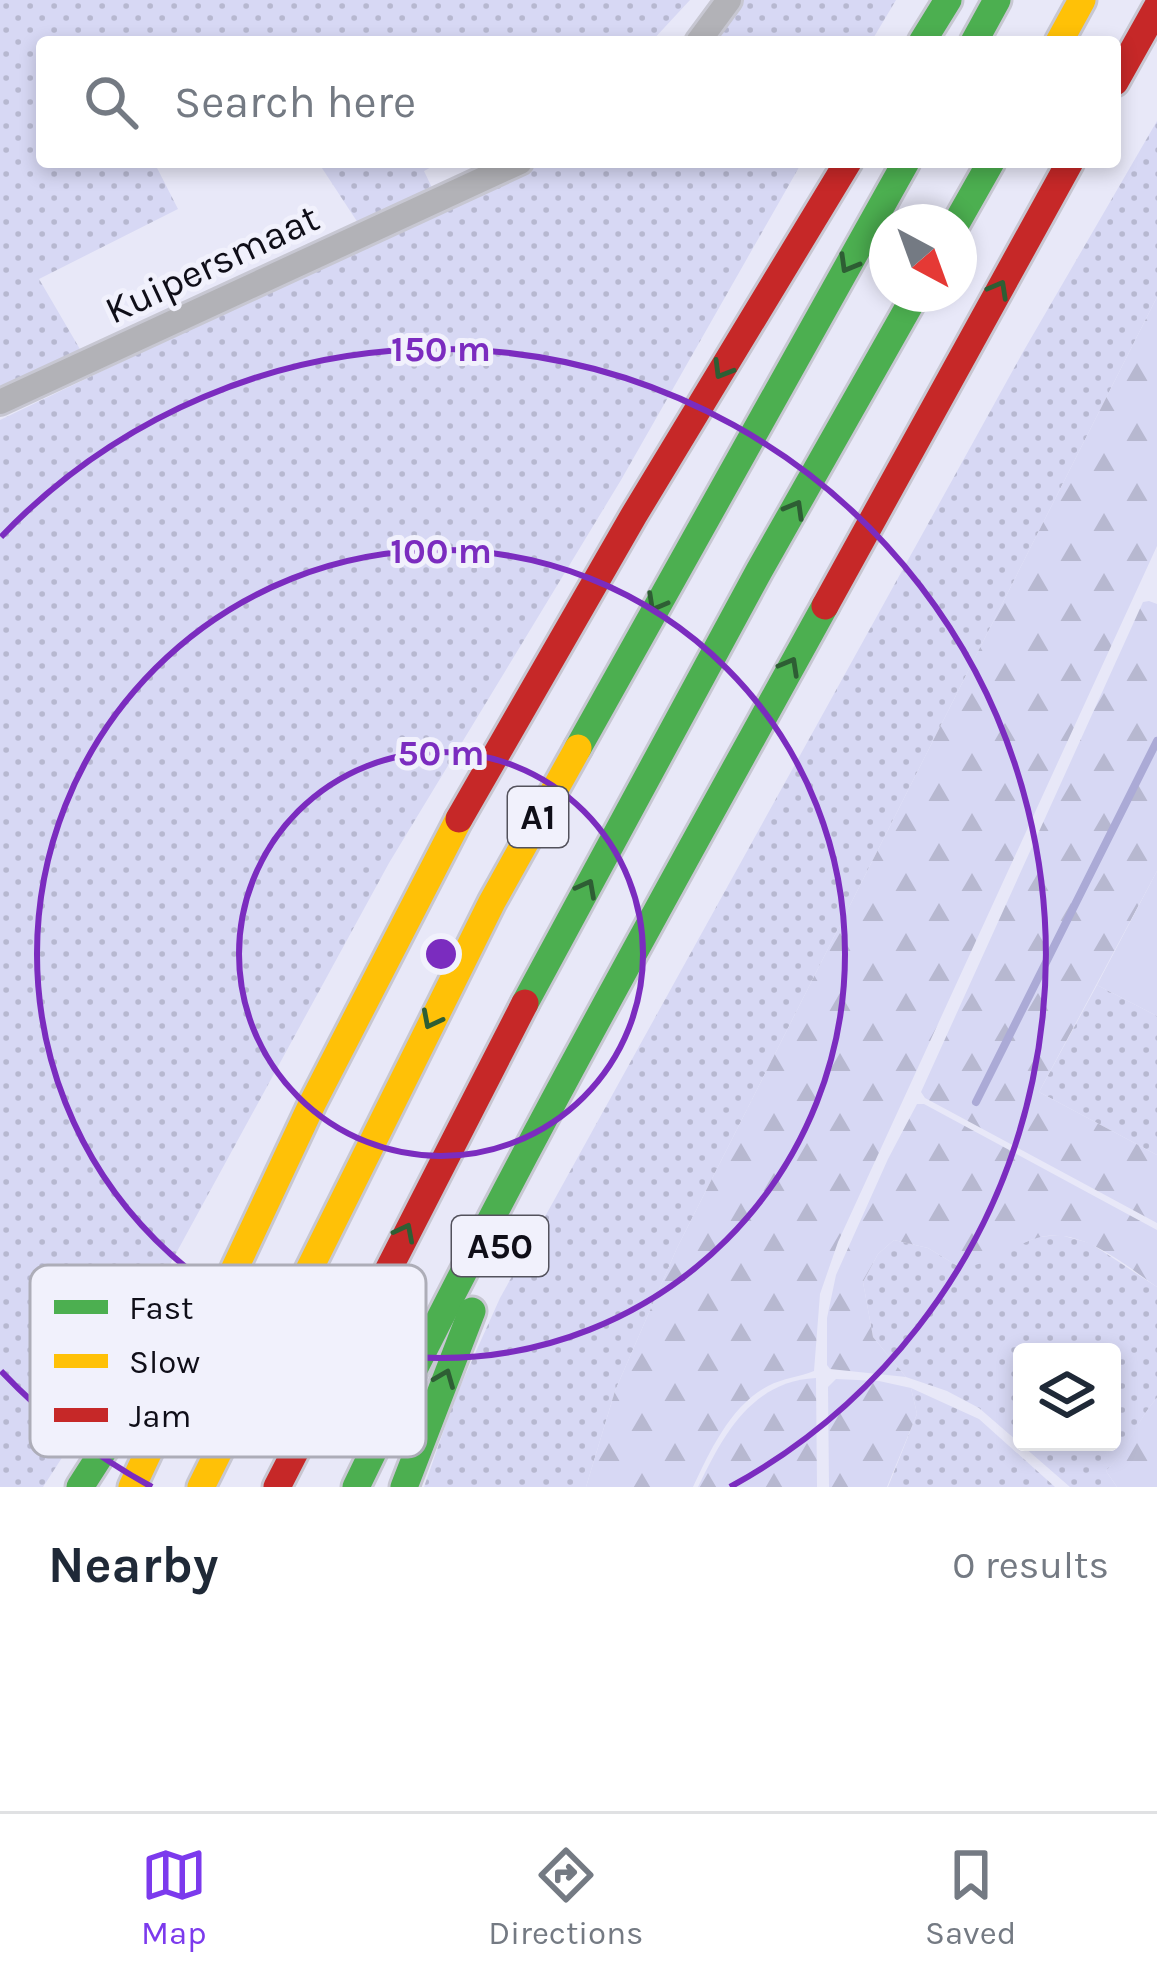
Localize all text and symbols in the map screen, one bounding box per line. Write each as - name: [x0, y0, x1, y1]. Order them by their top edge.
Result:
- search box: [36, 36, 1121, 168]
- icon: search: [78, 69, 144, 135]
- text: Search here: [174, 76, 416, 128]
- street label: Kuipersmaat: [98, 194, 326, 334]
- north arrow: [869, 204, 977, 312]
- one-way arrow: [839, 251, 862, 272]
- one-way arrow: [985, 280, 1008, 301]
- text: 150 m: [391, 328, 491, 370]
- one-way arrow: [714, 356, 736, 378]
- one-way arrow: [780, 500, 803, 521]
- text: 100 m: [390, 530, 492, 572]
- one-way arrow: [647, 591, 670, 612]
- one-way arrow: [776, 658, 799, 679]
- text: 50 m: [398, 732, 485, 774]
- road number: A1: [508, 787, 568, 847]
- one-way arrow: [573, 879, 596, 900]
- centre of rings: [420, 933, 462, 975]
- one-way arrow: [422, 1008, 445, 1030]
- road number: A50: [452, 1216, 548, 1276]
- one-way arrow: [391, 1224, 414, 1245]
- legend: [30, 1265, 426, 1457]
- text: Fast: [129, 1289, 193, 1327]
- text: Slow: [129, 1343, 200, 1381]
- map controls: [1013, 1343, 1121, 1451]
- button: layers: [1013, 1343, 1121, 1451]
- one-way arrow: [431, 1368, 455, 1389]
- text: Jam: [129, 1397, 191, 1435]
- text: Nearby: [48, 1535, 218, 1595]
- text: 0 results: [952, 1542, 1109, 1588]
- tab: Map: [141, 1842, 207, 1952]
- tab: Directions: [488, 1842, 643, 1952]
- tab: Saved: [925, 1842, 1016, 1952]

